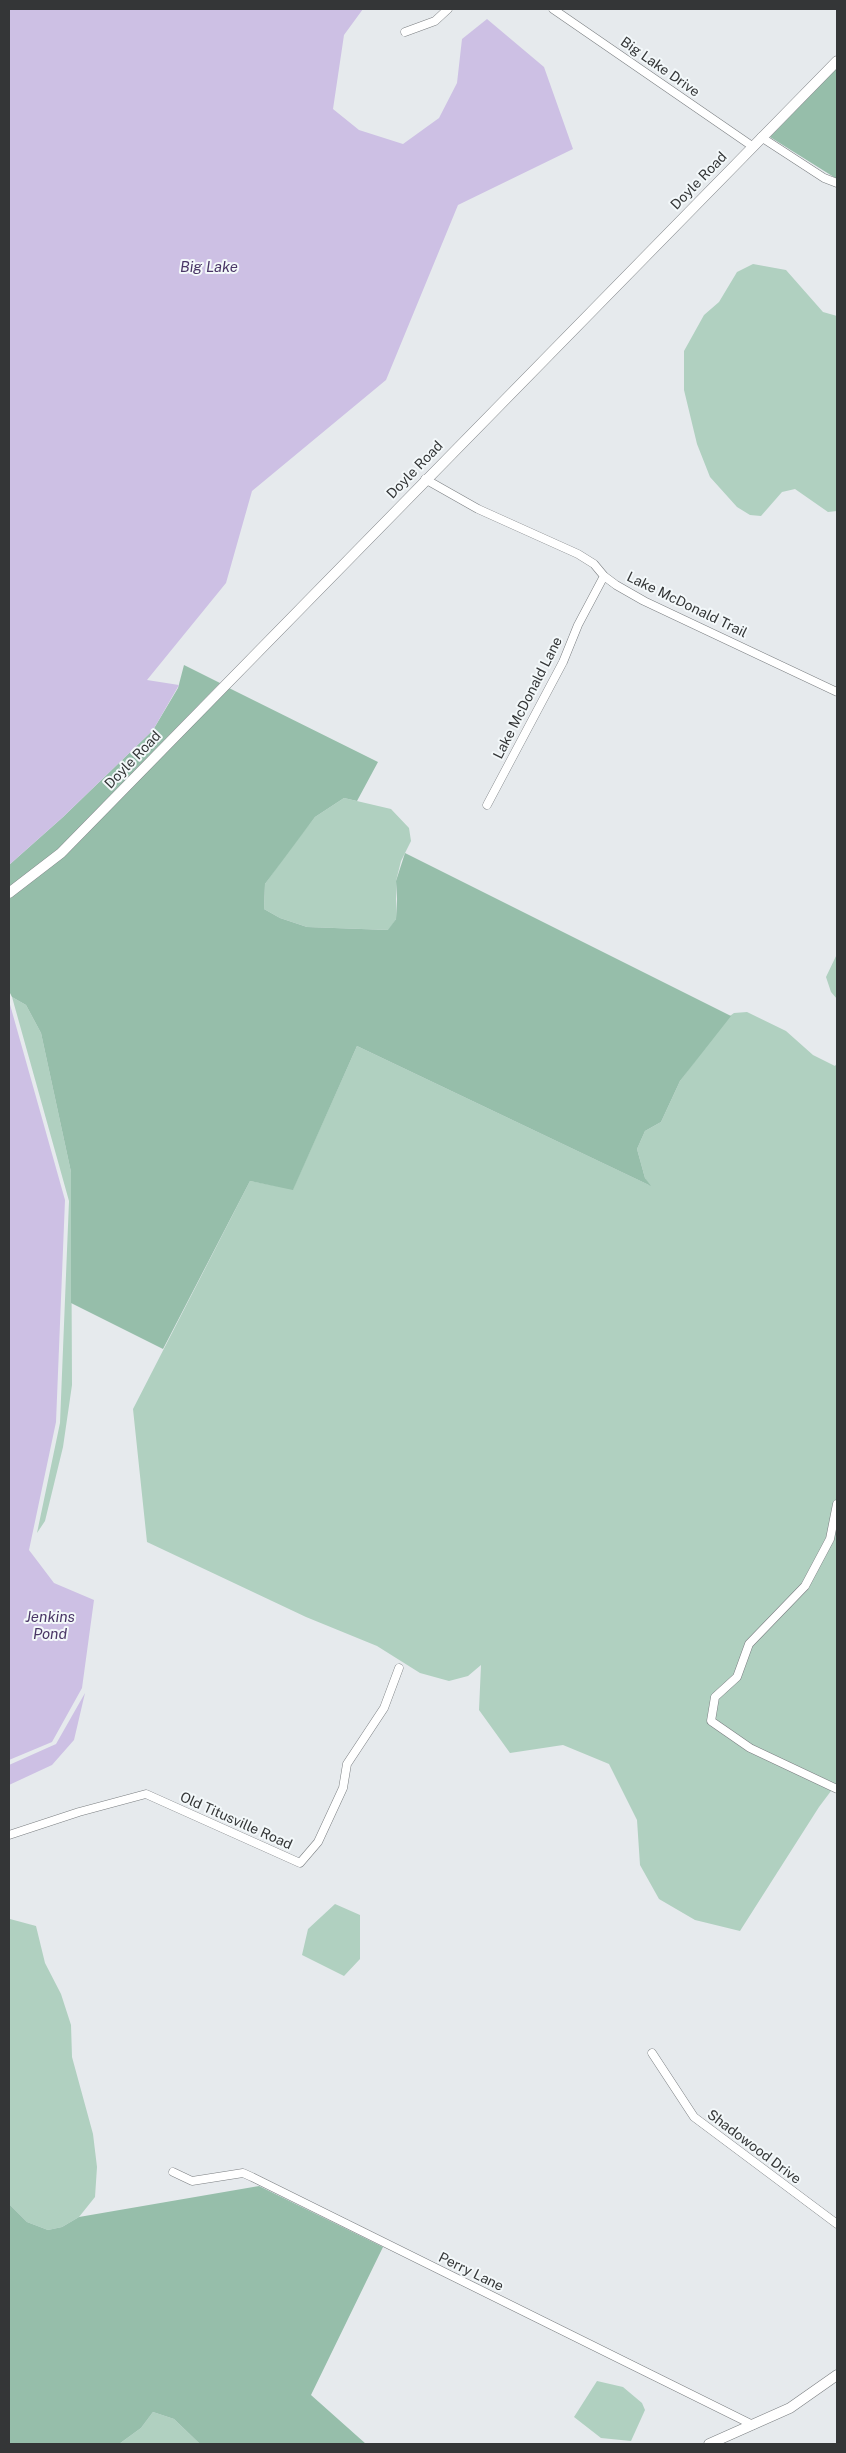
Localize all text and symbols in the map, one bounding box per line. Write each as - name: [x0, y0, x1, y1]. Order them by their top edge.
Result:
- street label: Big Lake Drive: [617, 33, 703, 101]
- street label: Doyle Road: [667, 149, 731, 213]
- water label: Big Lake: [180, 258, 238, 276]
- street label: Doyle Road: [383, 438, 447, 502]
- street label: Lake McDonald Trail: [624, 569, 750, 641]
- street label: Lake McDonald Lane: [490, 634, 566, 762]
- street label: Doyle Road: [101, 728, 165, 792]
- water label: Jenkins Pond: [25, 1608, 75, 1643]
- street label: Old Titusville Road: [177, 1789, 295, 1853]
- street label: Shadowood Drive: [704, 2106, 804, 2188]
- street label: Perry Lane: [436, 2249, 506, 2295]

